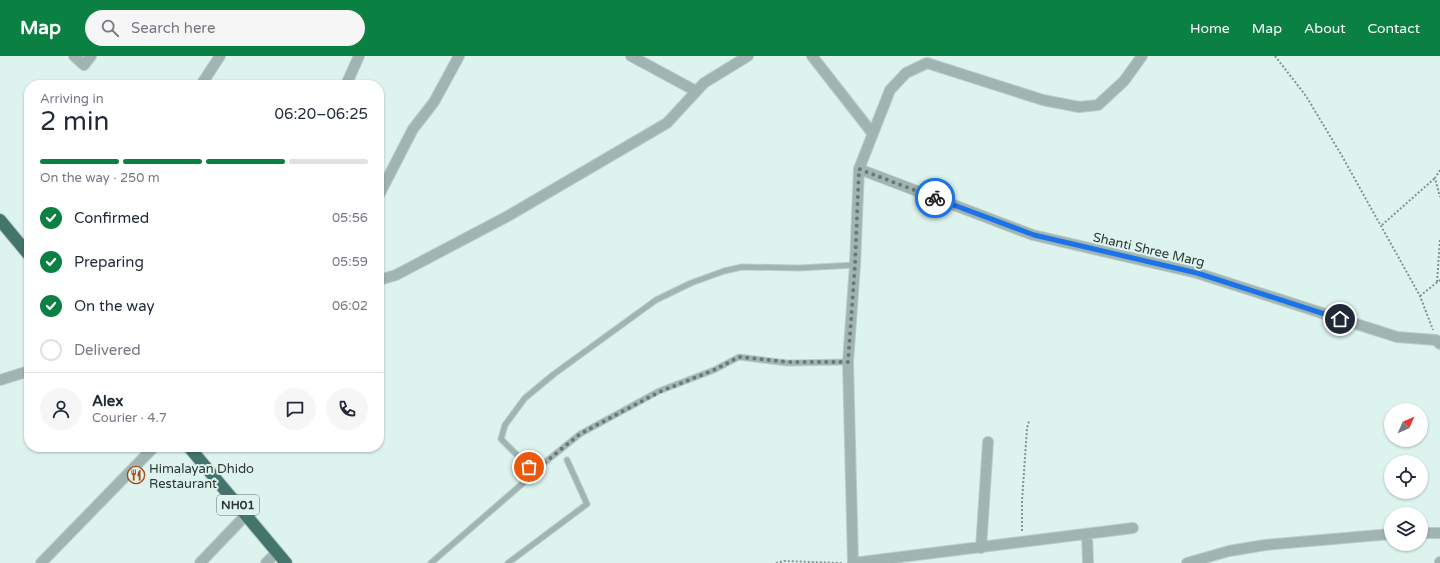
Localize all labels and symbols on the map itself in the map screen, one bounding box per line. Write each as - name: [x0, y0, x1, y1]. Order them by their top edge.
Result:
- courier: [915, 178, 955, 218]
- street label: Shanti Shree Marg: [1091, 229, 1206, 271]
- pin: [1323, 302, 1357, 336]
- north arrow: [1384, 403, 1428, 447]
- pin: [512, 450, 546, 484]
- place label: Himalayan Dhido Restaurant: [149, 461, 254, 492]
- restaurant icon: Himalayan Dhido Restaurant: [126, 465, 146, 485]
- road number: NH01: [217, 495, 259, 515]

